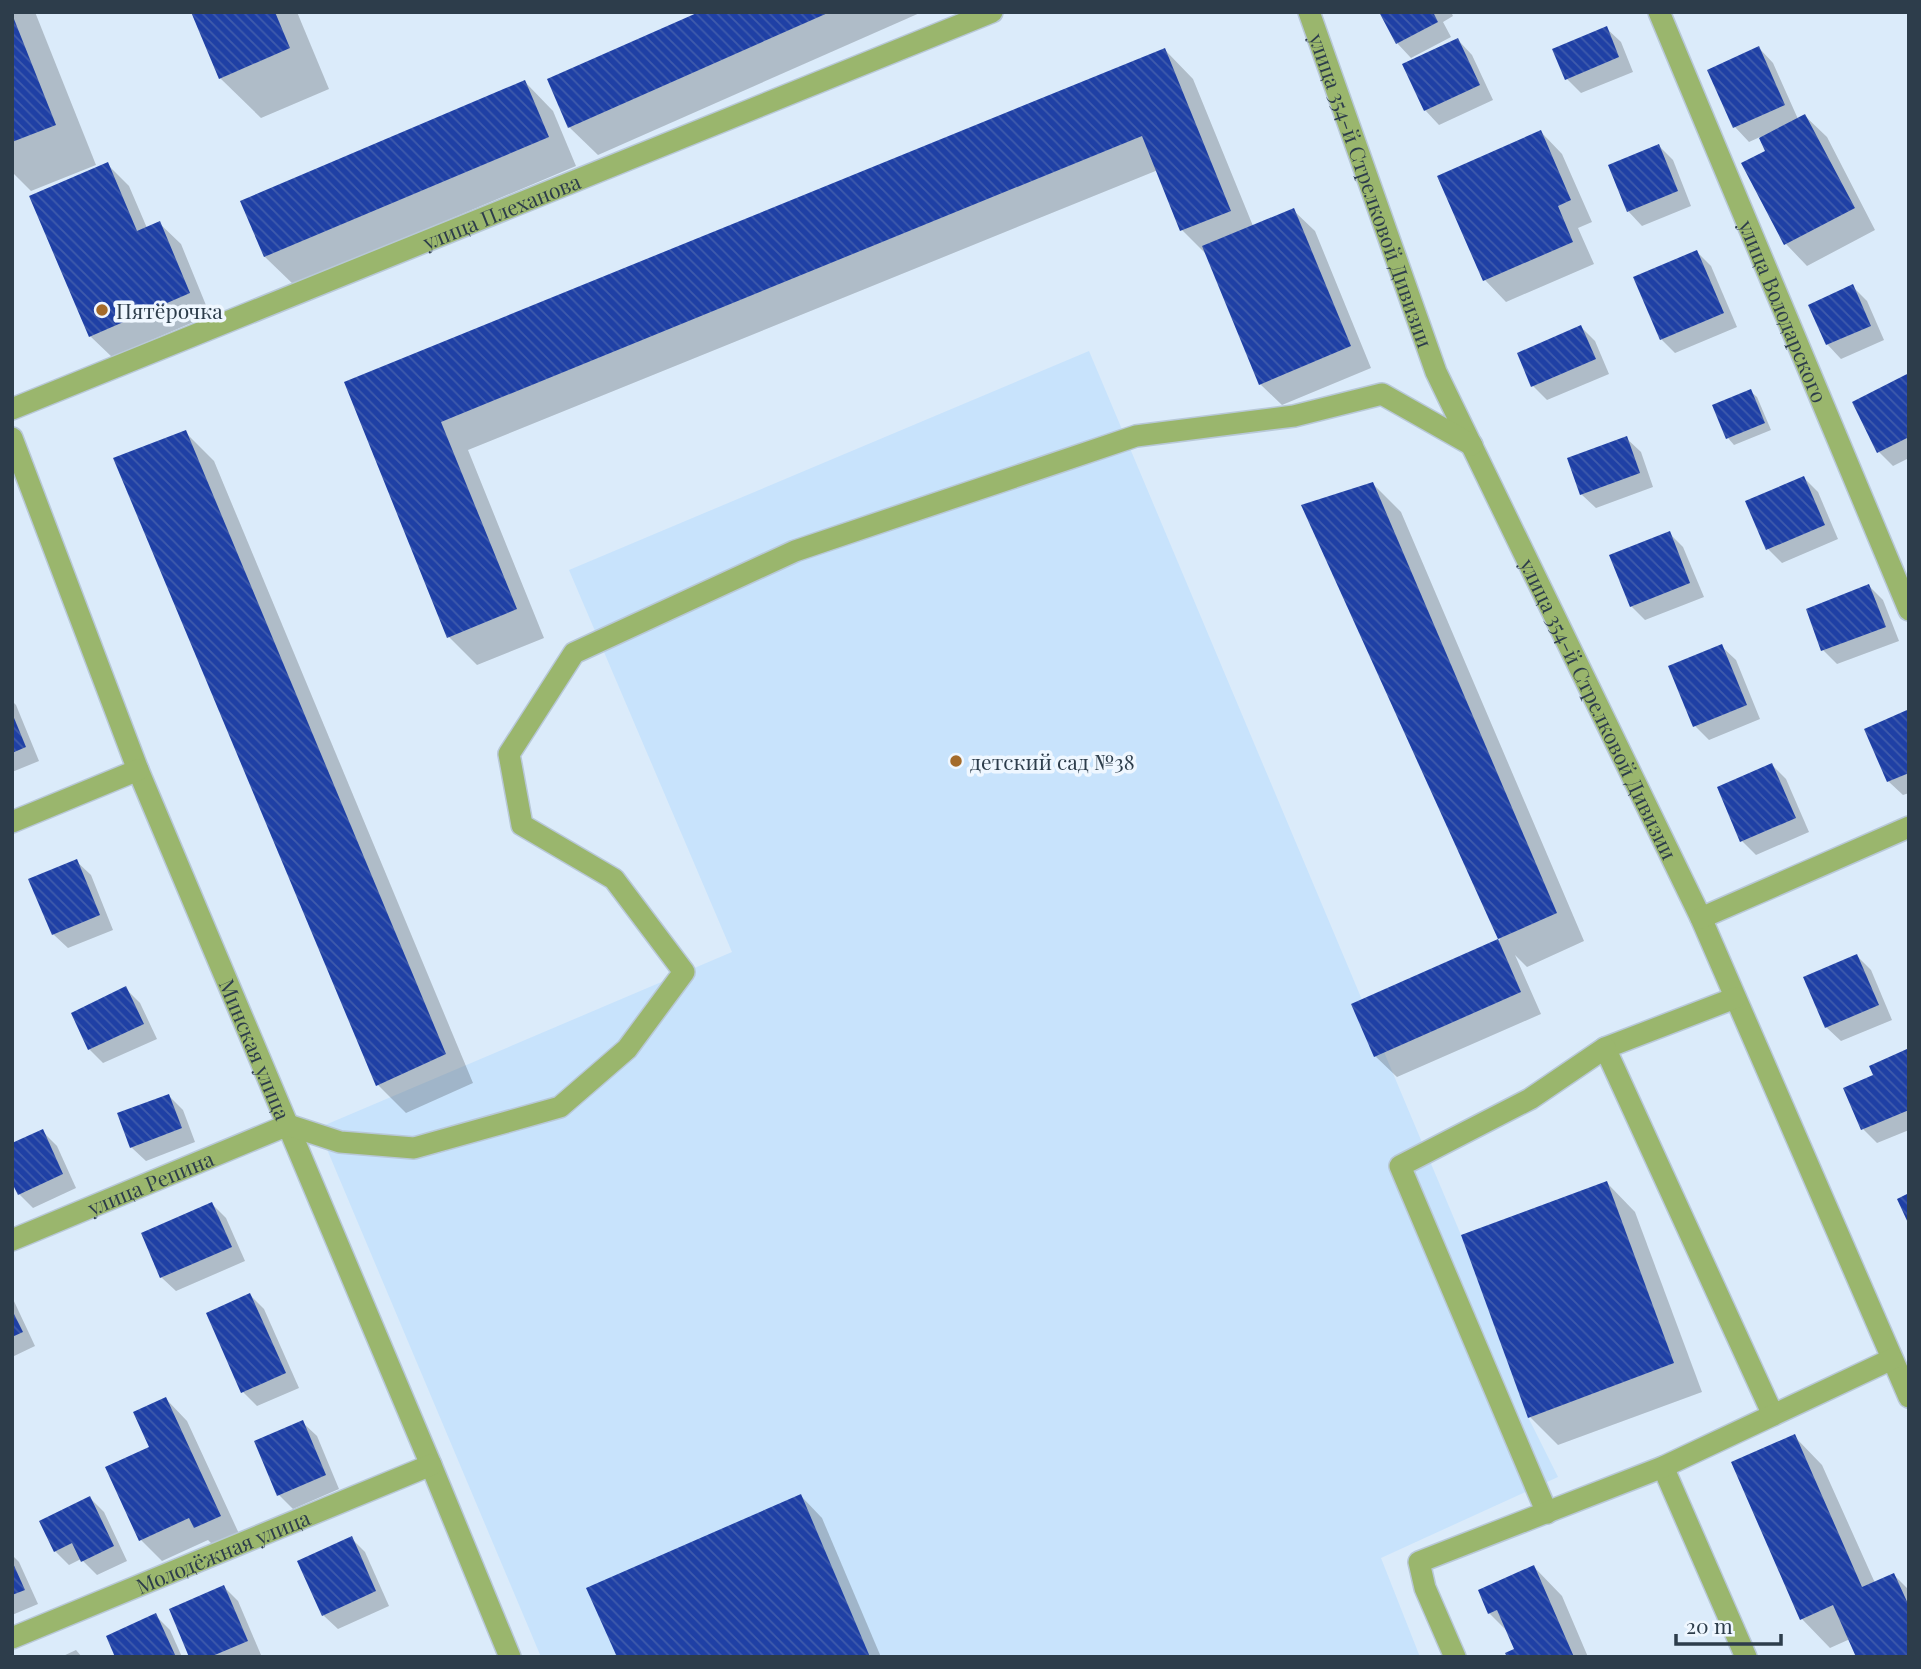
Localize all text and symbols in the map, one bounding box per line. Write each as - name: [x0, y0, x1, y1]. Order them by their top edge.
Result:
- street label: улица 354-й Стрелковой Дивизии: [1303, 28, 1440, 351]
- street label: улица Плеханова: [418, 166, 585, 256]
- street label: улица Володарского: [1733, 214, 1835, 407]
- place label: Пятёрочка: [116, 296, 223, 324]
- marker: Пятёрочка: [94, 302, 110, 318]
- street label: улица 354-й Стрелковой Дивизии: [1514, 553, 1684, 864]
- place label: детский сад №38: [970, 747, 1135, 775]
- marker: детский сад №38: [948, 753, 964, 769]
- street label: Минская улица: [214, 974, 298, 1124]
- street label: улица Репина: [82, 1143, 218, 1221]
- street label: Молодёжная улица: [132, 1502, 314, 1599]
- scale bar: [1676, 1602, 1781, 1646]
- text: 20 m: [1686, 1611, 1733, 1639]

